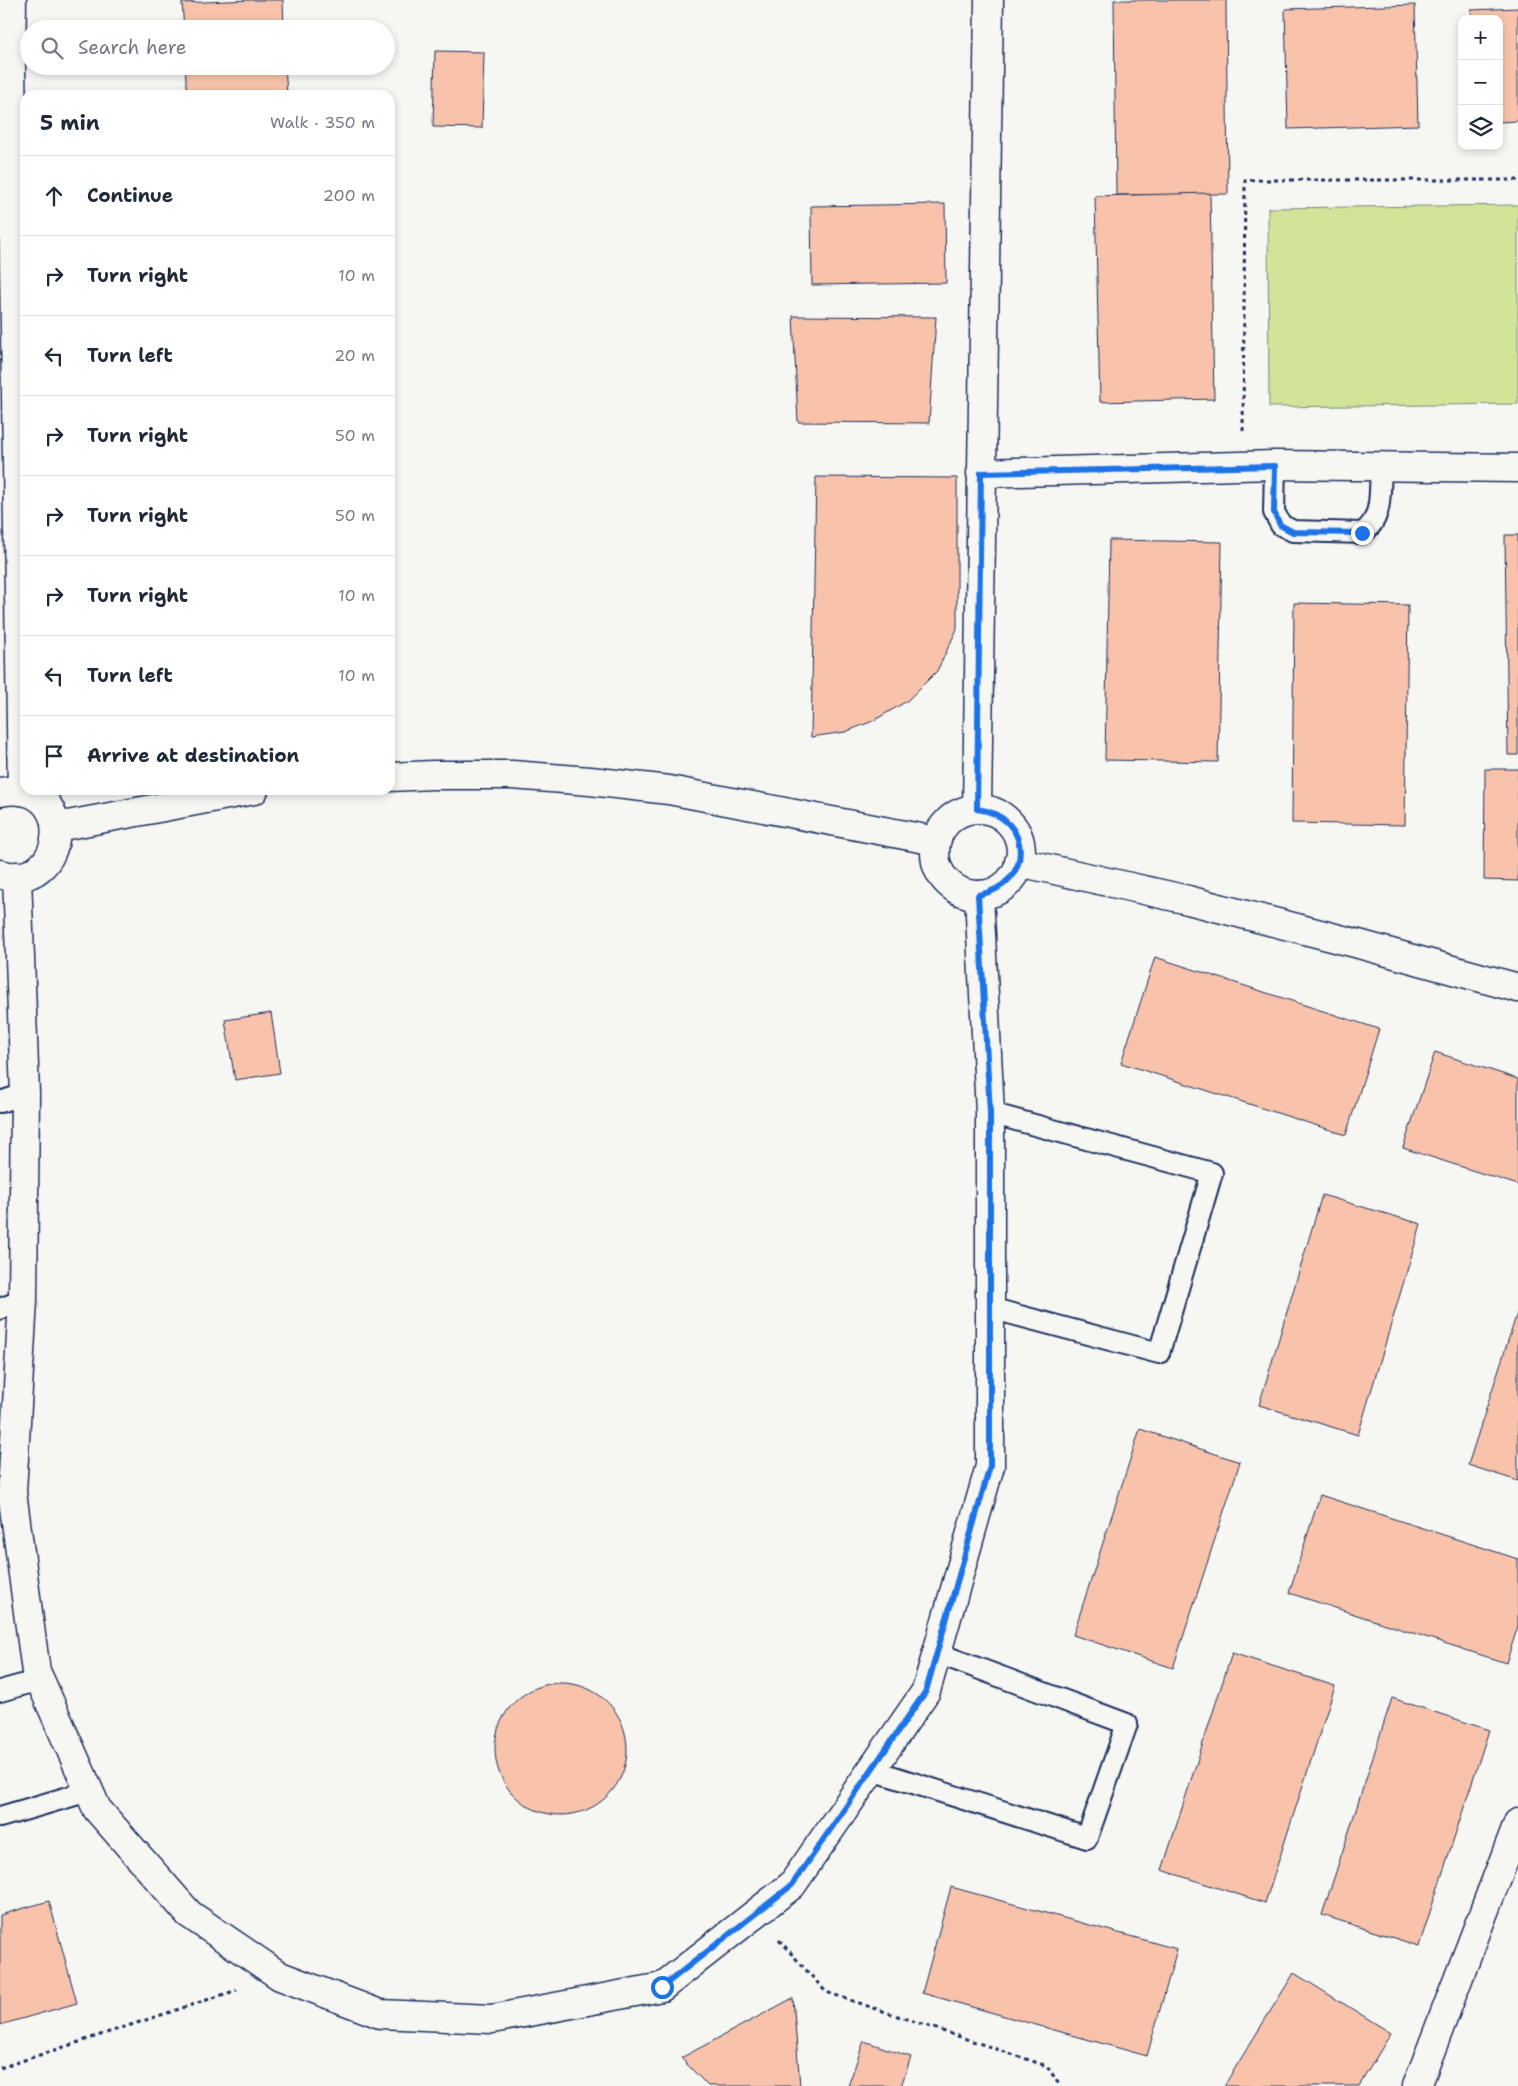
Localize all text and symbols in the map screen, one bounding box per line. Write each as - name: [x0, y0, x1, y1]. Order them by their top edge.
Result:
- map controls: [1458, 15, 1503, 150]
- button: +: [1458, 15, 1503, 60]
- search box: [20, 20, 395, 75]
- icon: search: [38, 34, 66, 62]
- text: Search here: [78, 35, 187, 60]
- button: −: [1458, 60, 1503, 105]
- button: layers: [1458, 105, 1503, 150]
- text: 5 min: [40, 109, 100, 137]
- text: Walk · 350 m: [270, 112, 375, 133]
- icon: ahead: [40, 182, 68, 210]
- text: Continue: [87, 183, 173, 208]
- text: 200 m: [323, 185, 375, 206]
- icon: right: [40, 262, 68, 290]
- text: Turn right: [87, 263, 188, 288]
- text: 10 m: [338, 265, 375, 286]
- icon: left: [40, 342, 68, 370]
- text: Turn left: [87, 343, 173, 368]
- text: 20 m: [334, 345, 375, 366]
- icon: right: [40, 422, 68, 450]
- text: Turn right: [87, 423, 188, 448]
- text: 50 m: [335, 425, 375, 446]
- icon: right: [40, 502, 68, 530]
- text: Turn right: [87, 503, 188, 528]
- text: 50 m: [335, 505, 375, 526]
- route end: [1351, 522, 1374, 545]
- icon: right: [40, 582, 68, 610]
- text: Turn right: [87, 583, 188, 608]
- text: 10 m: [338, 585, 375, 606]
- icon: left: [40, 662, 68, 690]
- text: Turn left: [87, 663, 173, 688]
- text: 10 m: [338, 665, 375, 686]
- icon: arrive: [40, 742, 68, 770]
- text: Arrive at destination: [87, 743, 299, 768]
- route start: [651, 1976, 674, 1999]

